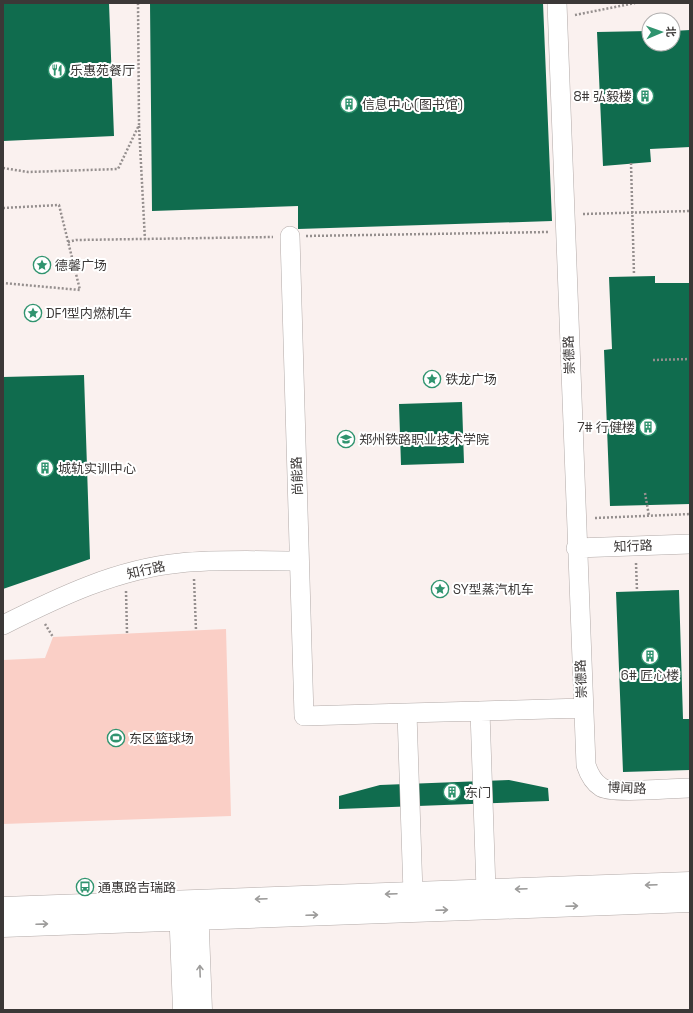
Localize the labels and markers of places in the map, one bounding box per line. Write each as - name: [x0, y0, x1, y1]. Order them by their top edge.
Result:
- restaurant icon: 乐惠苑餐厅: [47, 60, 67, 80]
- place label: 乐惠苑餐厅: [70, 62, 135, 79]
- building icon: 8# 弘毅楼: [635, 86, 655, 106]
- place label: 8# 弘毅楼: [573, 88, 632, 105]
- building icon: 信息中心(图书馆): [339, 94, 359, 114]
- place label: 信息中心(图书馆): [362, 96, 463, 113]
- place icon: 德馨广场: [32, 255, 52, 275]
- place label: 德馨广场: [55, 257, 107, 274]
- place icon: DF1型内燃机车: [23, 303, 43, 323]
- place label: DF1型内燃机车: [46, 305, 132, 322]
- place icon: 铁龙广场: [422, 369, 442, 389]
- place label: 铁龙广场: [445, 371, 497, 388]
- building icon: 7# 行健楼: [638, 417, 658, 437]
- place label: 7# 行健楼: [577, 419, 635, 436]
- school or university icon: 郑州铁路职业技术学院: [336, 429, 356, 449]
- place label: 郑州铁路职业技术学院: [359, 431, 489, 448]
- building icon: 城轨实训中心: [35, 458, 55, 478]
- place label: 城轨实训中心: [58, 460, 136, 477]
- place icon: SY型蒸汽机车: [430, 579, 450, 599]
- place label: SY型蒸汽机车: [453, 581, 534, 598]
- building icon: 6# 匠心楼: [640, 646, 660, 666]
- place label: 6# 匠心楼: [621, 667, 679, 684]
- sports icon: 东区篮球场: [106, 728, 126, 748]
- place label: 东区篮球场: [129, 730, 194, 747]
- building icon: 东门: [442, 782, 462, 802]
- place label: 东门: [465, 784, 491, 801]
- bus stop icon: 通惠路吉瑞路: [75, 877, 95, 897]
- place label: 通惠路吉瑞路: [98, 879, 176, 896]

